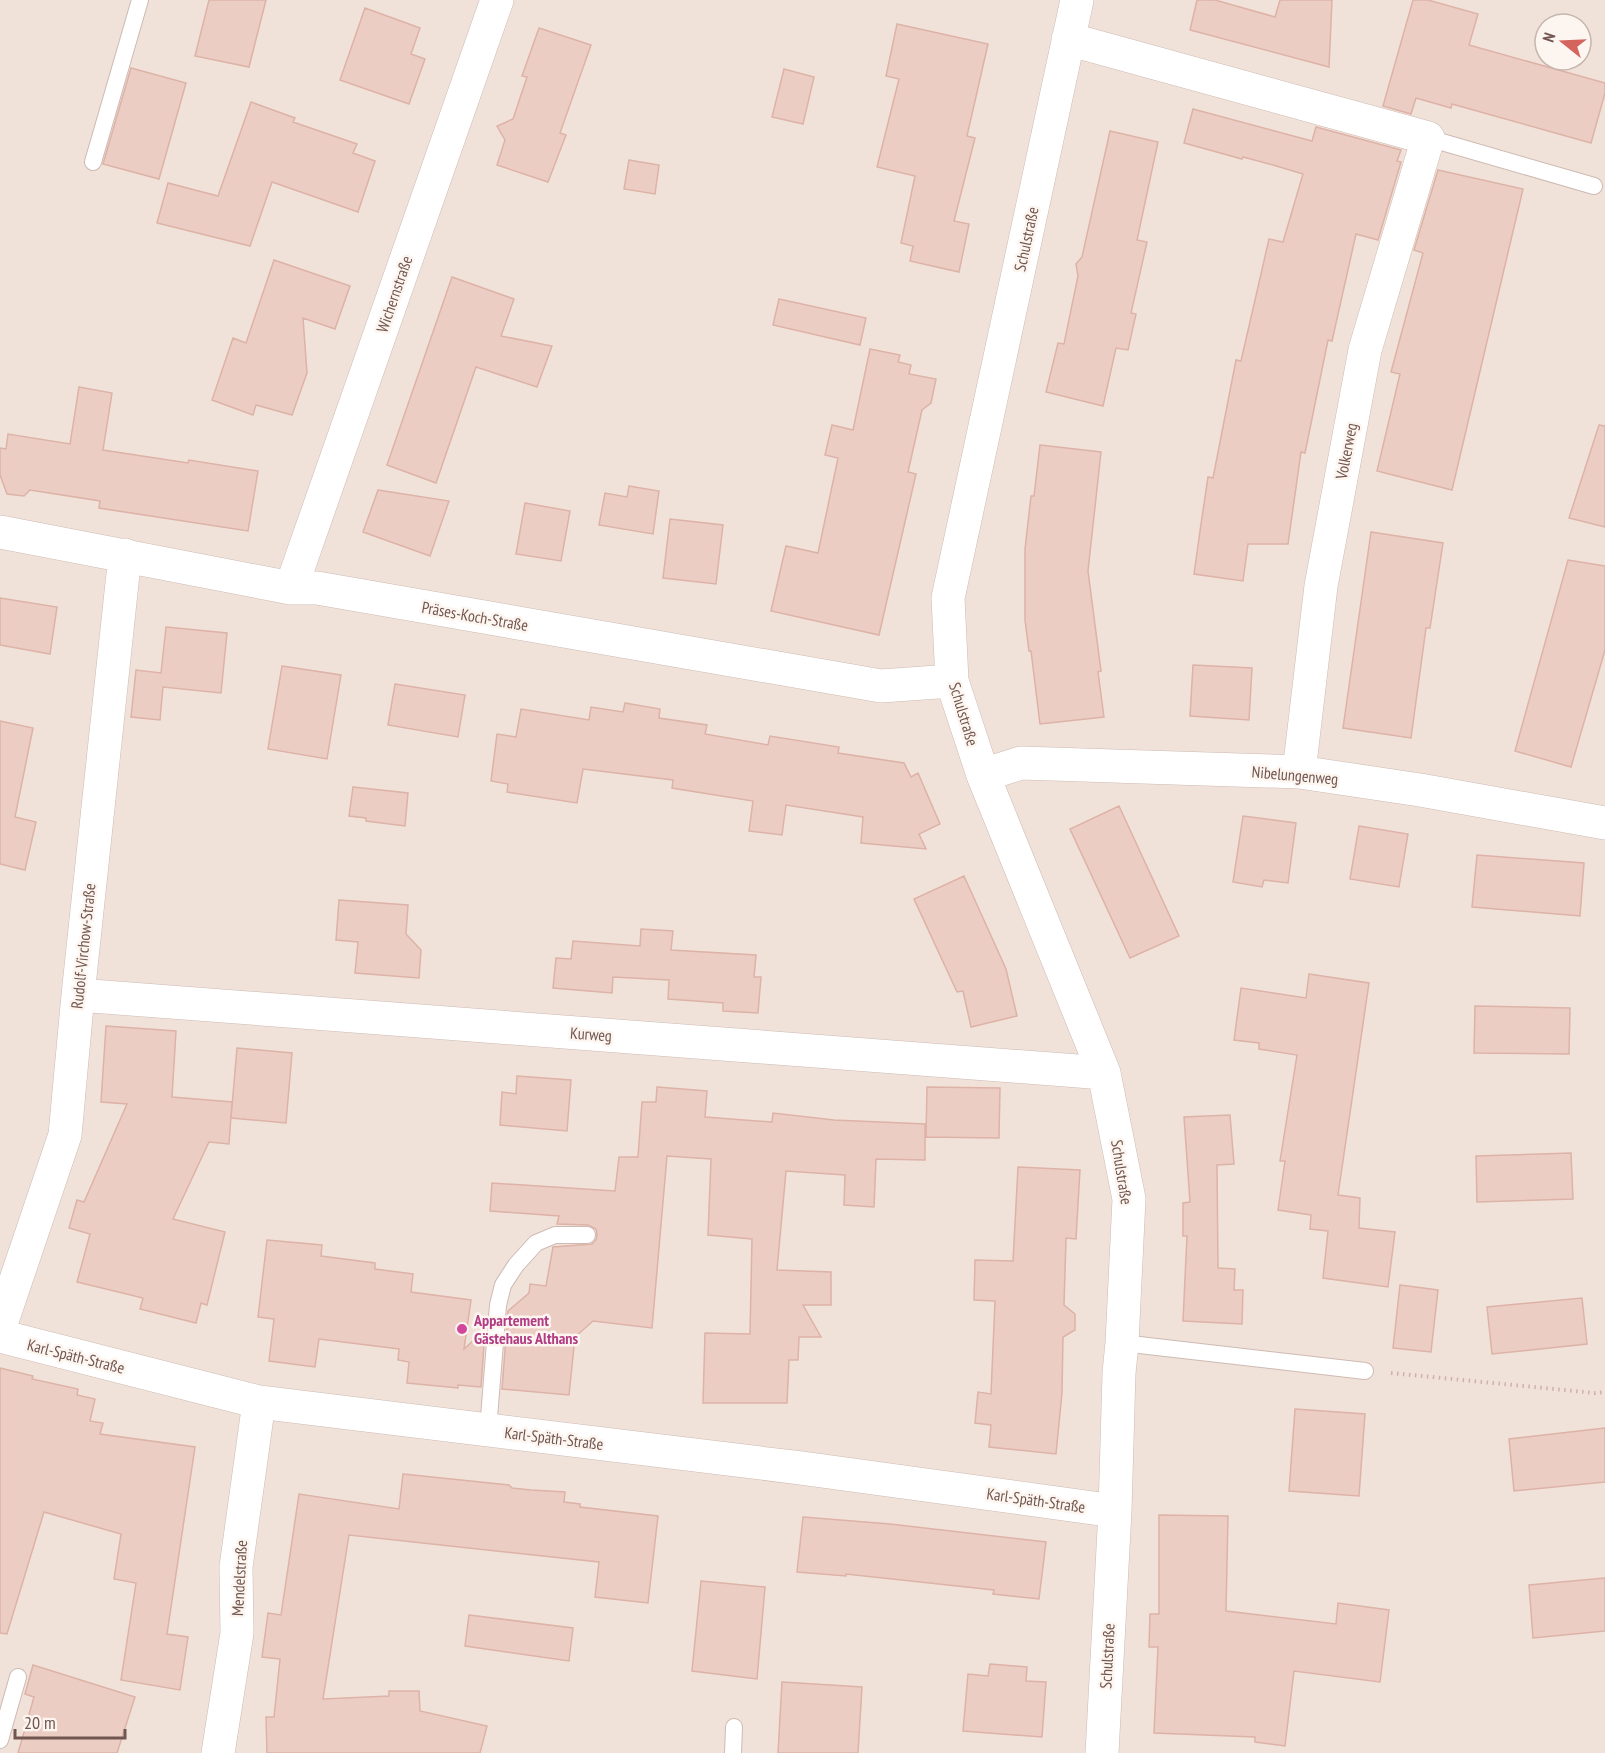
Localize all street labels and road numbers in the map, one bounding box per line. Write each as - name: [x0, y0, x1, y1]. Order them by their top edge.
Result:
- street label: Schulstraße: [1009, 205, 1043, 273]
- street label: Wichernstraße: [372, 253, 416, 335]
- street label: Volkerweg: [1331, 421, 1361, 482]
- street label: Präses-Koch-Straße: [420, 597, 530, 635]
- street label: Schulstraße: [945, 680, 983, 748]
- street label: Nibelungenweg: [1251, 761, 1339, 789]
- street label: Rudolf-Virchow-Straße: [66, 882, 100, 1010]
- street label: Kurweg: [570, 1023, 612, 1045]
- street label: Schulstraße: [1107, 1138, 1137, 1206]
- street label: Karl-Späth-Straße: [25, 1334, 127, 1378]
- street label: Karl-Späth-Straße: [503, 1422, 605, 1454]
- street label: Karl-Späth-Straße: [985, 1483, 1087, 1517]
- street label: Mendelstraße: [227, 1539, 251, 1617]
- street label: Schulstraße: [1095, 1623, 1119, 1689]

